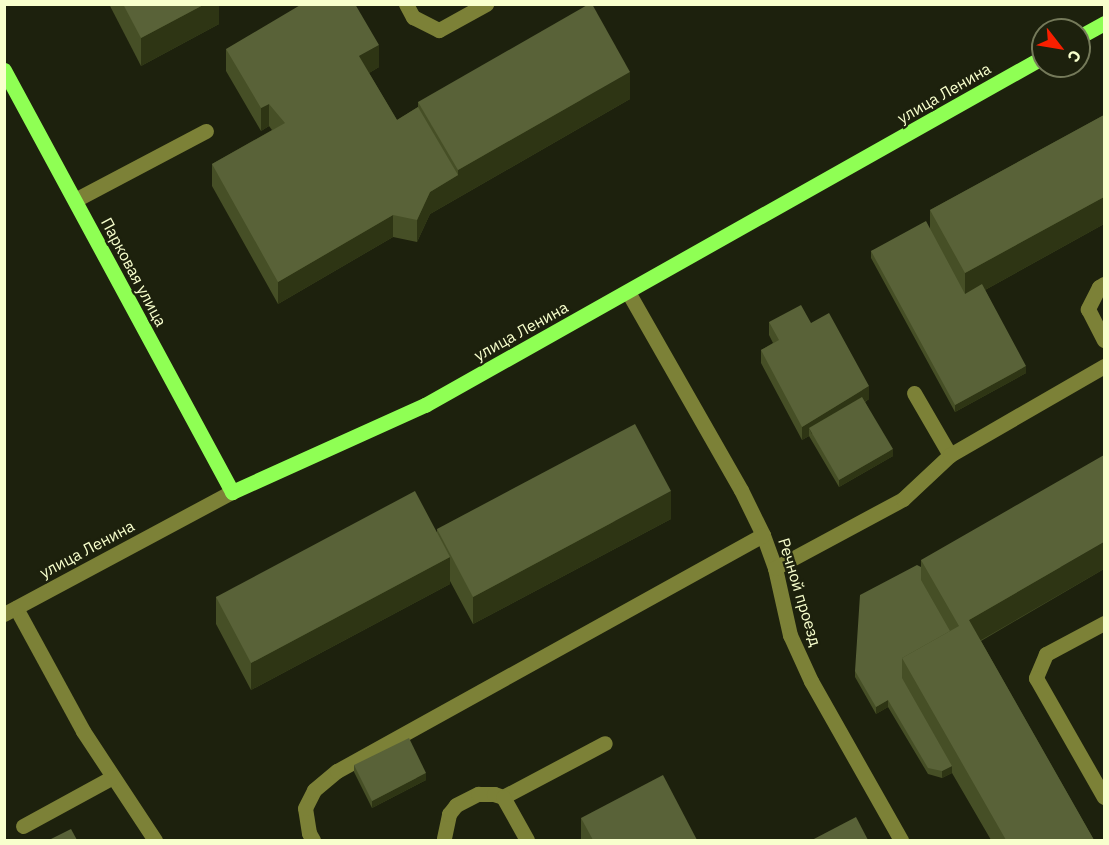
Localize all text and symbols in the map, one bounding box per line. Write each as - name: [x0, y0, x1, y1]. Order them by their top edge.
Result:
- north arrow: [1031, 18, 1091, 78]
- text: С: [1063, 47, 1086, 66]
- street label: улица Ленина: [894, 59, 994, 127]
- street label: Парковая улица: [97, 214, 171, 330]
- street label: улица Ленина: [471, 297, 571, 365]
- street label: улица Ленина: [36, 516, 138, 582]
- street label: Речной проезд: [774, 536, 826, 648]

